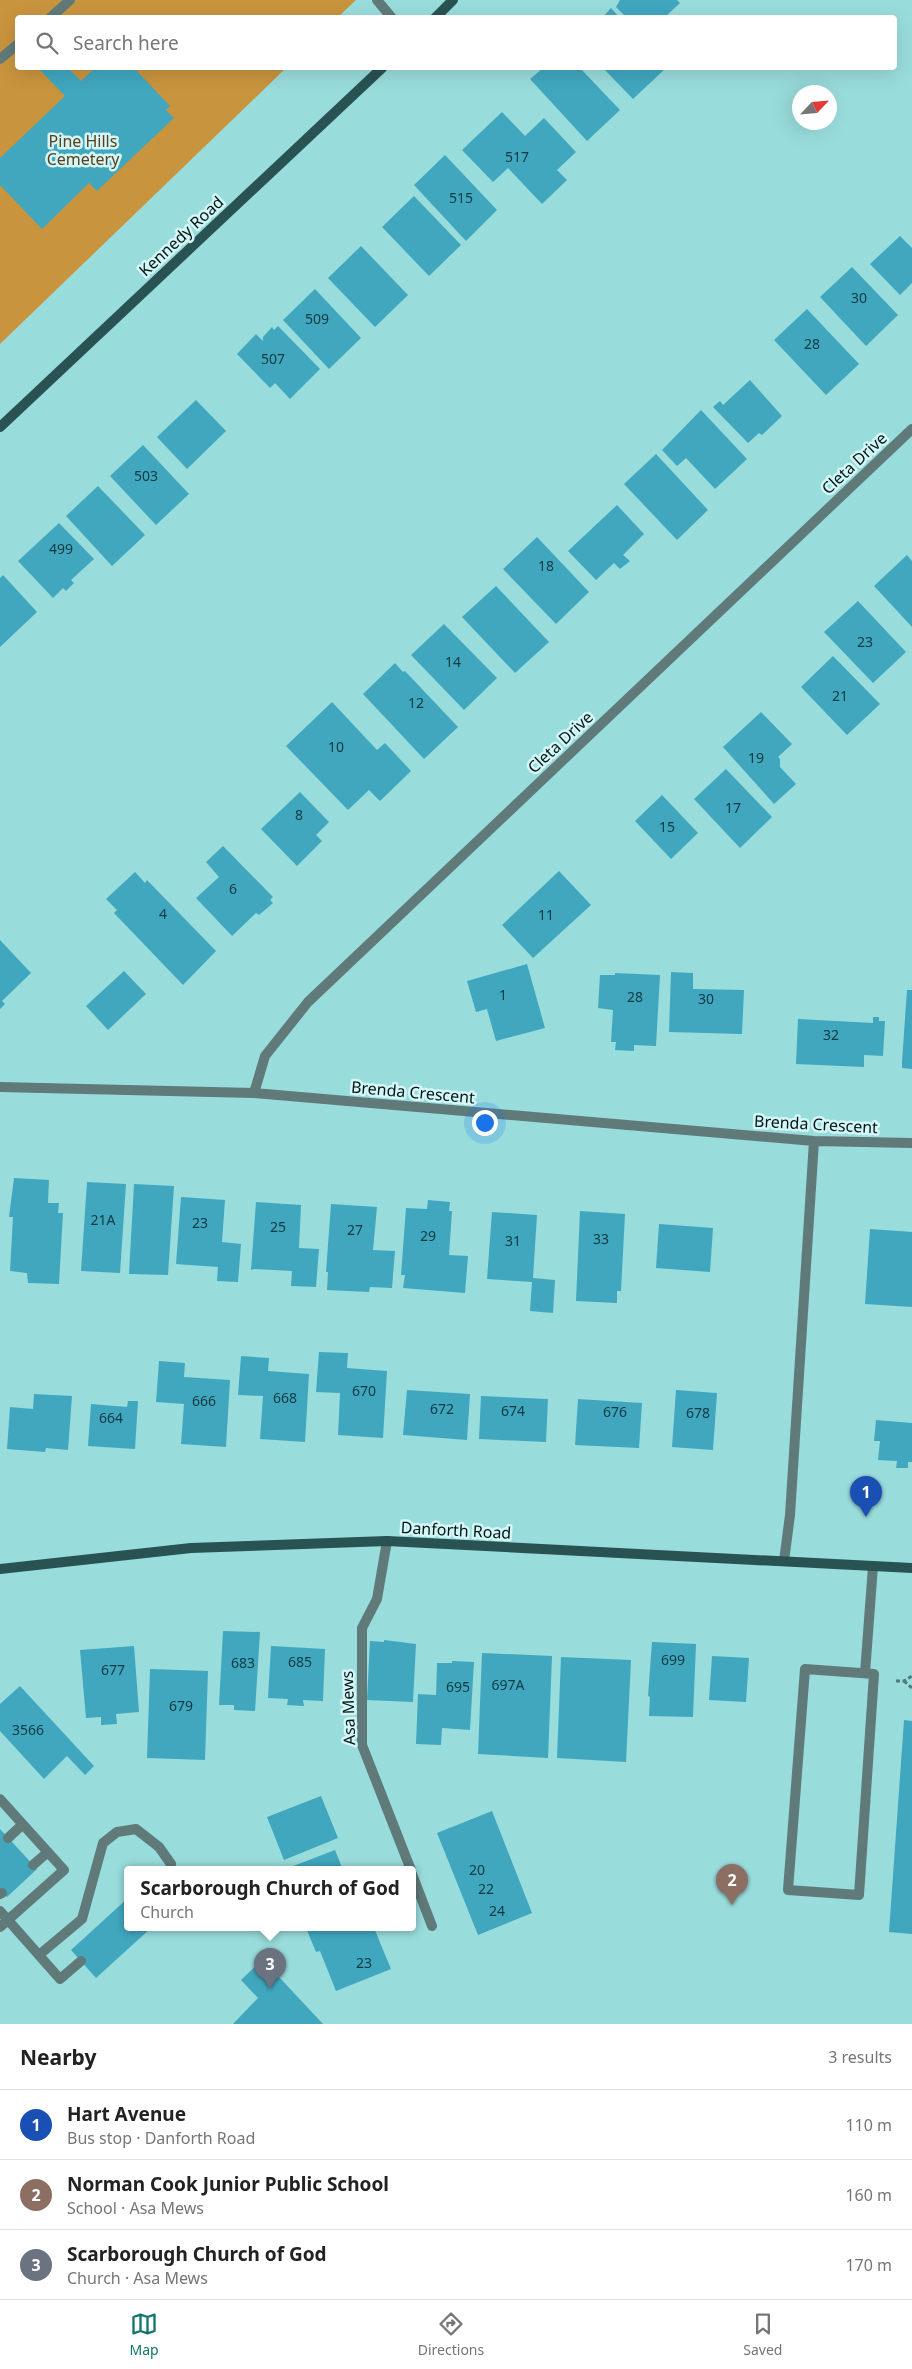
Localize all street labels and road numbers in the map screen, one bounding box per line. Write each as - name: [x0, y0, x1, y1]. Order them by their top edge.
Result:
- street label: Kennedy Road: [134, 191, 228, 281]
- street label: Cleta Drive: [817, 427, 891, 499]
- street label: Cleta Drive: [523, 706, 597, 778]
- street label: Brenda Crescent: [350, 1076, 476, 1108]
- street label: Brenda Crescent: [753, 1110, 879, 1138]
- street label: Danforth Road: [400, 1516, 512, 1544]
- street label: Asa Mews: [336, 1670, 360, 1746]

